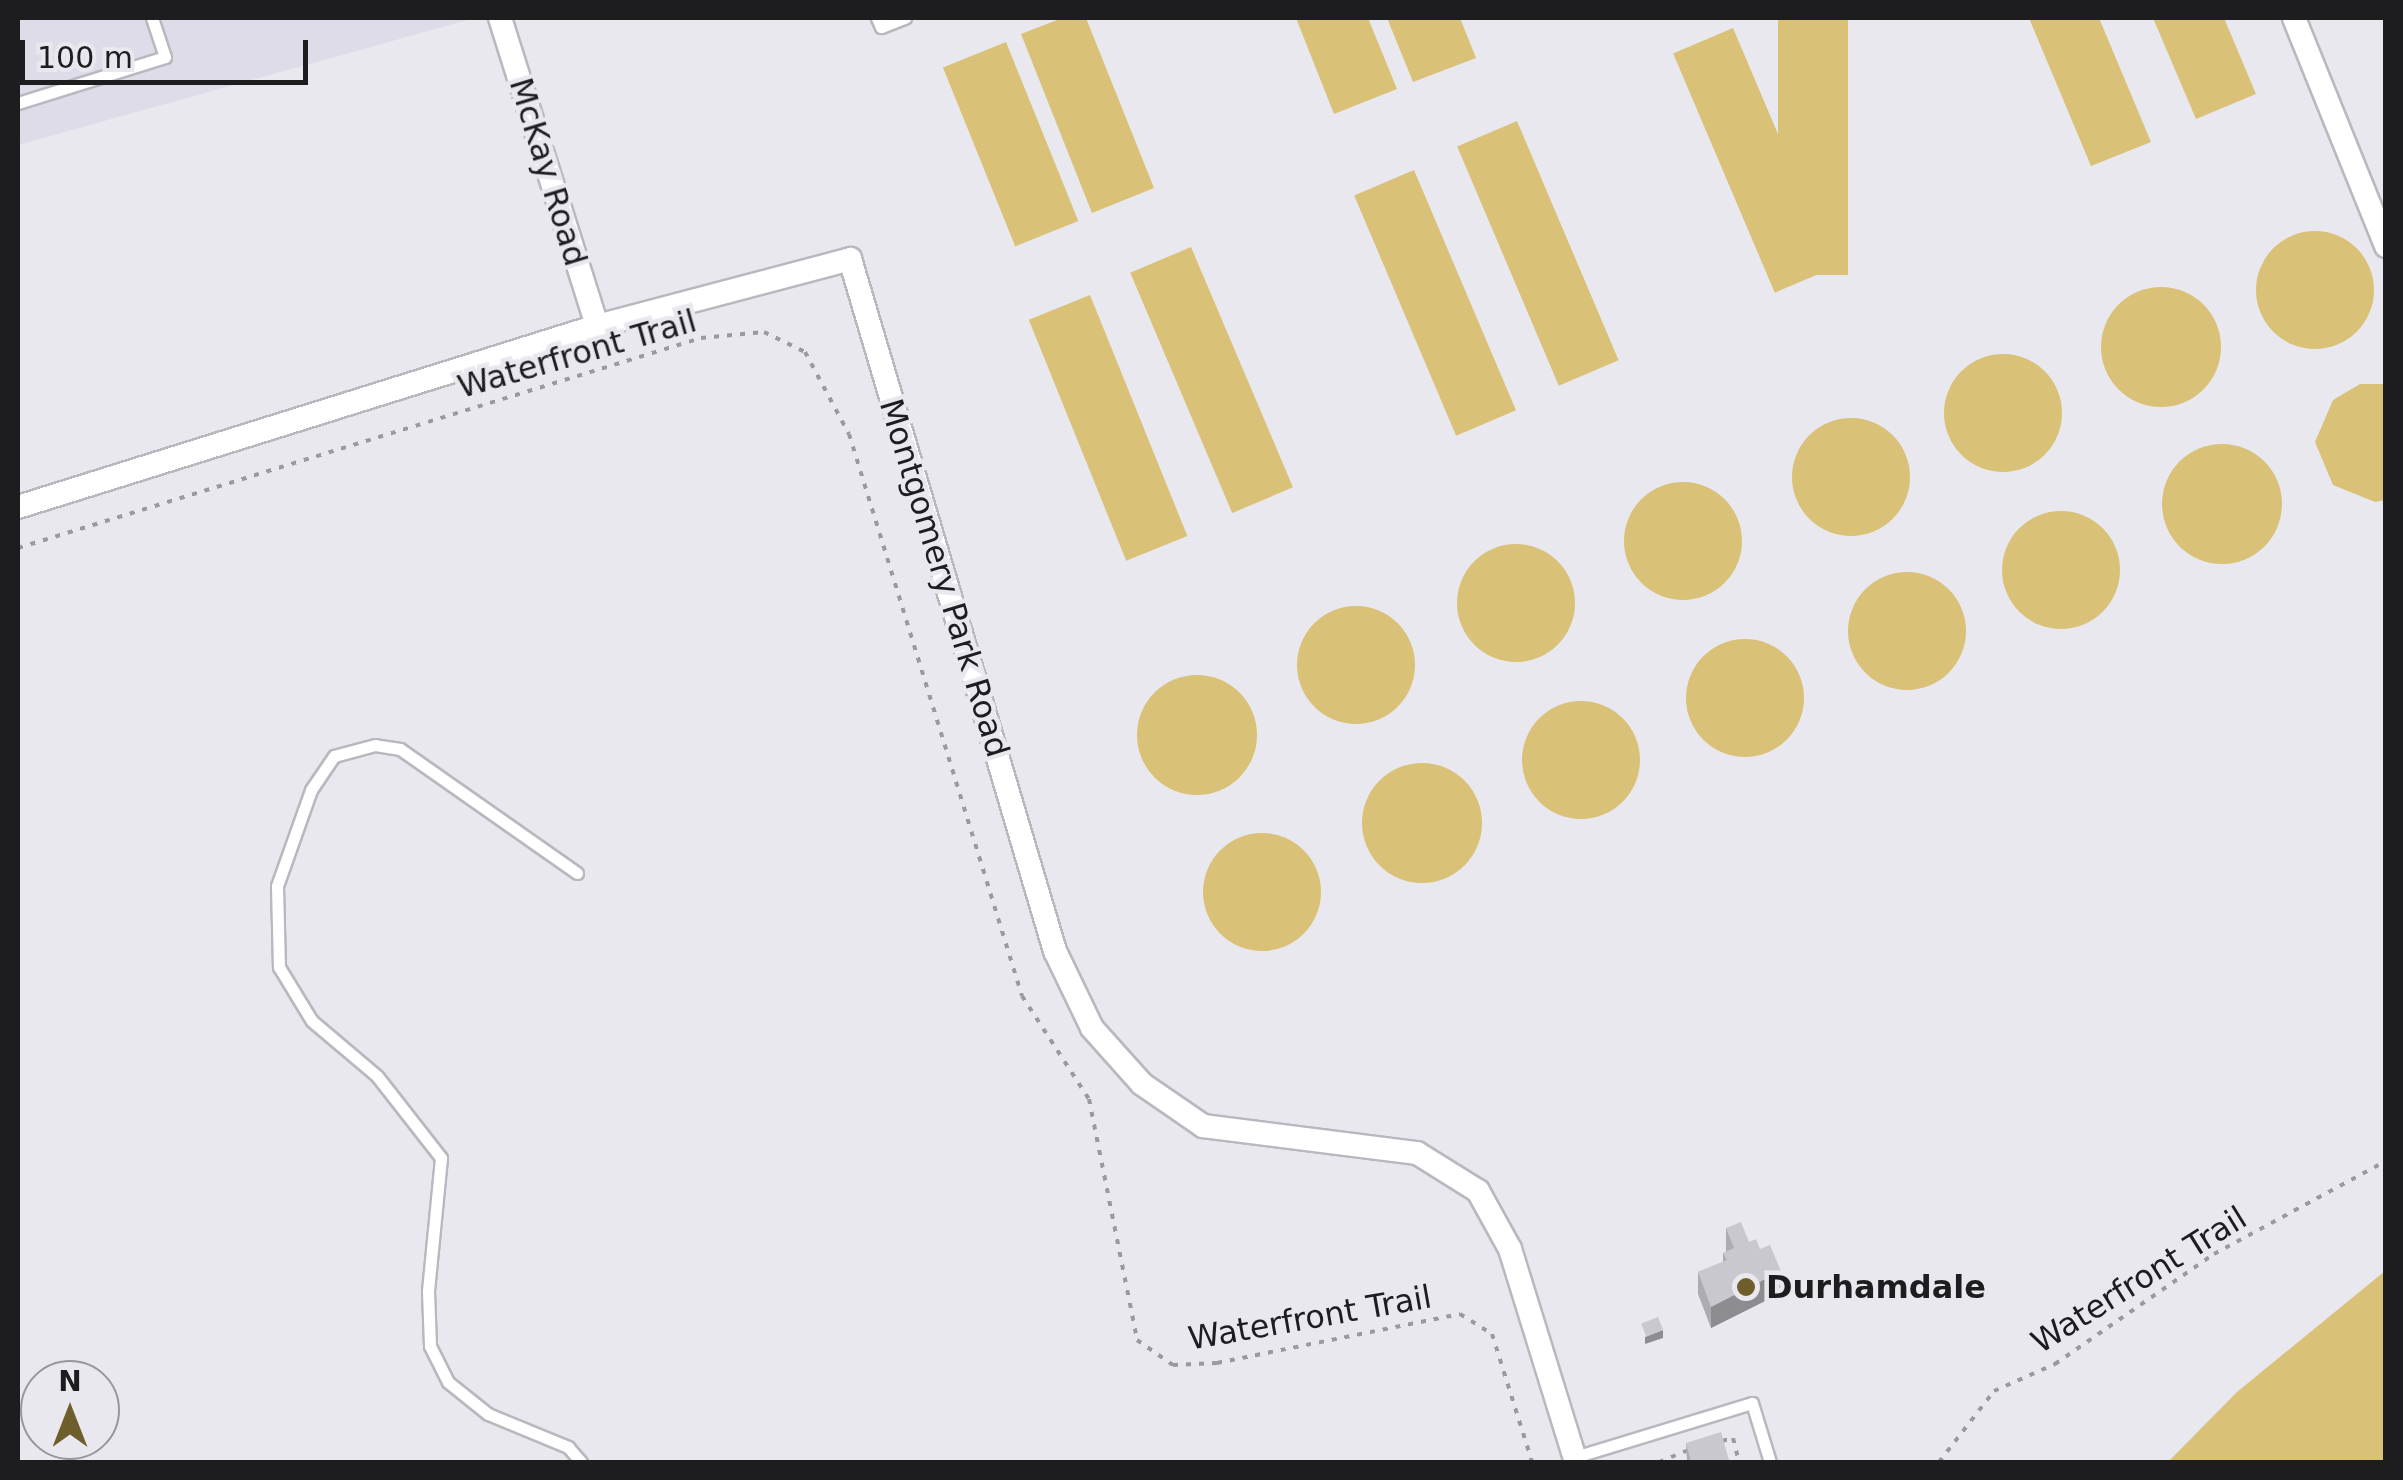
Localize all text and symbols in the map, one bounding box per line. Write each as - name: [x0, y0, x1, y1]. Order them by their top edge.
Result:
- scale bar: [25, 20, 312, 82]
- text: 100 m: [37, 40, 133, 75]
- street label: McKay Road: [501, 73, 595, 271]
- street label: Waterfront Trail: [453, 302, 701, 406]
- street label: Montgomery Park Road: [871, 394, 1017, 762]
- street label: Waterfront Trail: [2024, 1198, 2254, 1362]
- place label: Durhamdale: [1766, 1268, 1986, 1306]
- marker: Durhamdale: [1735, 1276, 1757, 1298]
- street label: Waterfront Trail: [1185, 1278, 1435, 1358]
- north arrow: [20, 1360, 120, 1460]
- text: N: [58, 1365, 82, 1398]

